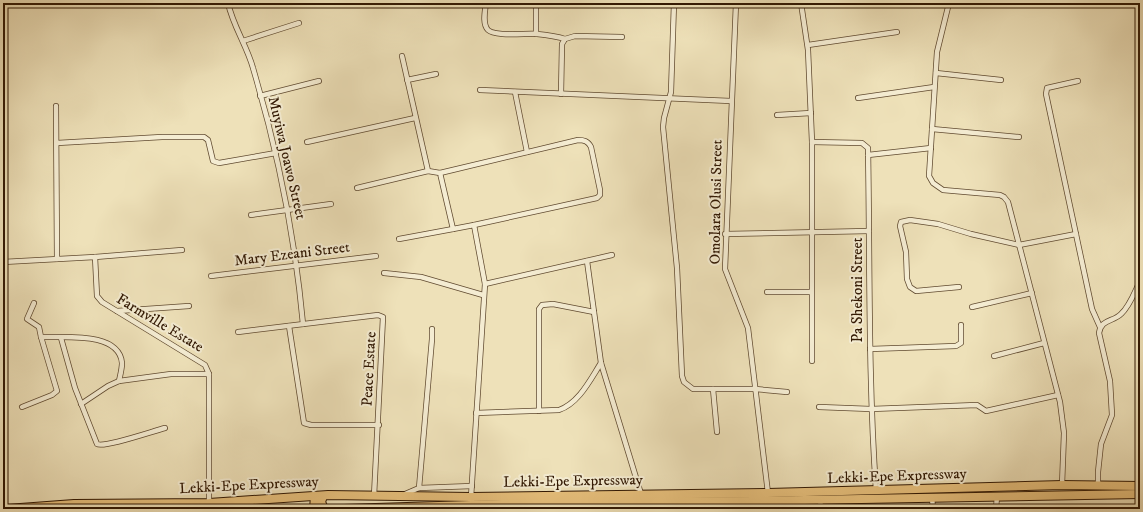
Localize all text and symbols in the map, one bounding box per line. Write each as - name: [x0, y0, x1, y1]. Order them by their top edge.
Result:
- street label: Muyiwa Joawo Street: [264, 95, 310, 222]
- street label: Omolara Olusi Street: [705, 139, 727, 265]
- street label: Mary Ezeani Street: [233, 237, 351, 271]
- street label: Pa Shekoni Street: [848, 237, 867, 343]
- street label: Farmville Estate: [113, 289, 207, 357]
- street label: Peace Estate: [358, 331, 380, 407]
- street label: Lekki-Epe Expressway: [827, 464, 968, 488]
- street label: Lekki-Epe Expressway: [503, 470, 644, 492]
- street label: Lekki-Epe Expressway: [179, 472, 320, 498]

